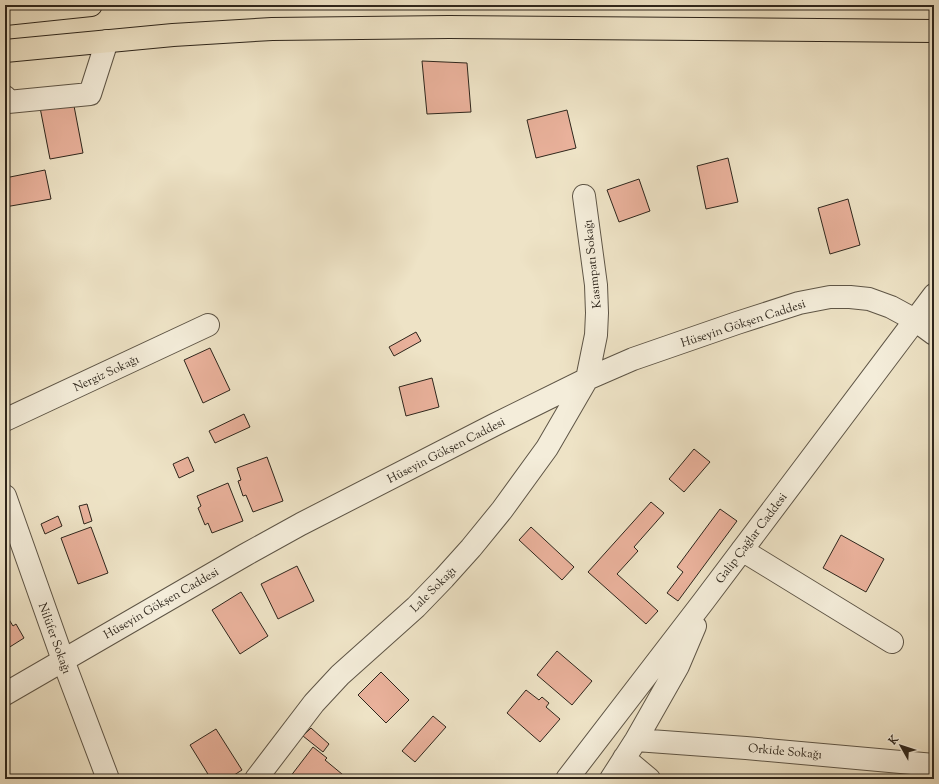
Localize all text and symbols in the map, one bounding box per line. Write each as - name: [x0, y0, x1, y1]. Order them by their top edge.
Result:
- street label: Kasımpatı Sokağı: [579, 218, 607, 309]
- street label: Hüseyin Gökşen Caddesi: [679, 295, 809, 353]
- street label: Nergiz Sokağı: [71, 351, 143, 397]
- street label: Hüseyin Gökşen Caddesi: [384, 413, 509, 488]
- street label: Galip Çağlar Caddesi: [712, 489, 792, 588]
- street label: Lale Sokağı: [406, 562, 461, 617]
- street label: Hüseyin Gökşen Caddesi: [101, 563, 223, 644]
- street label: Nilüfer Sokağı: [33, 600, 75, 677]
- north arrow: [881, 726, 921, 766]
- text: K: [885, 732, 903, 749]
- street label: Orkide Sokağı: [747, 740, 823, 764]

